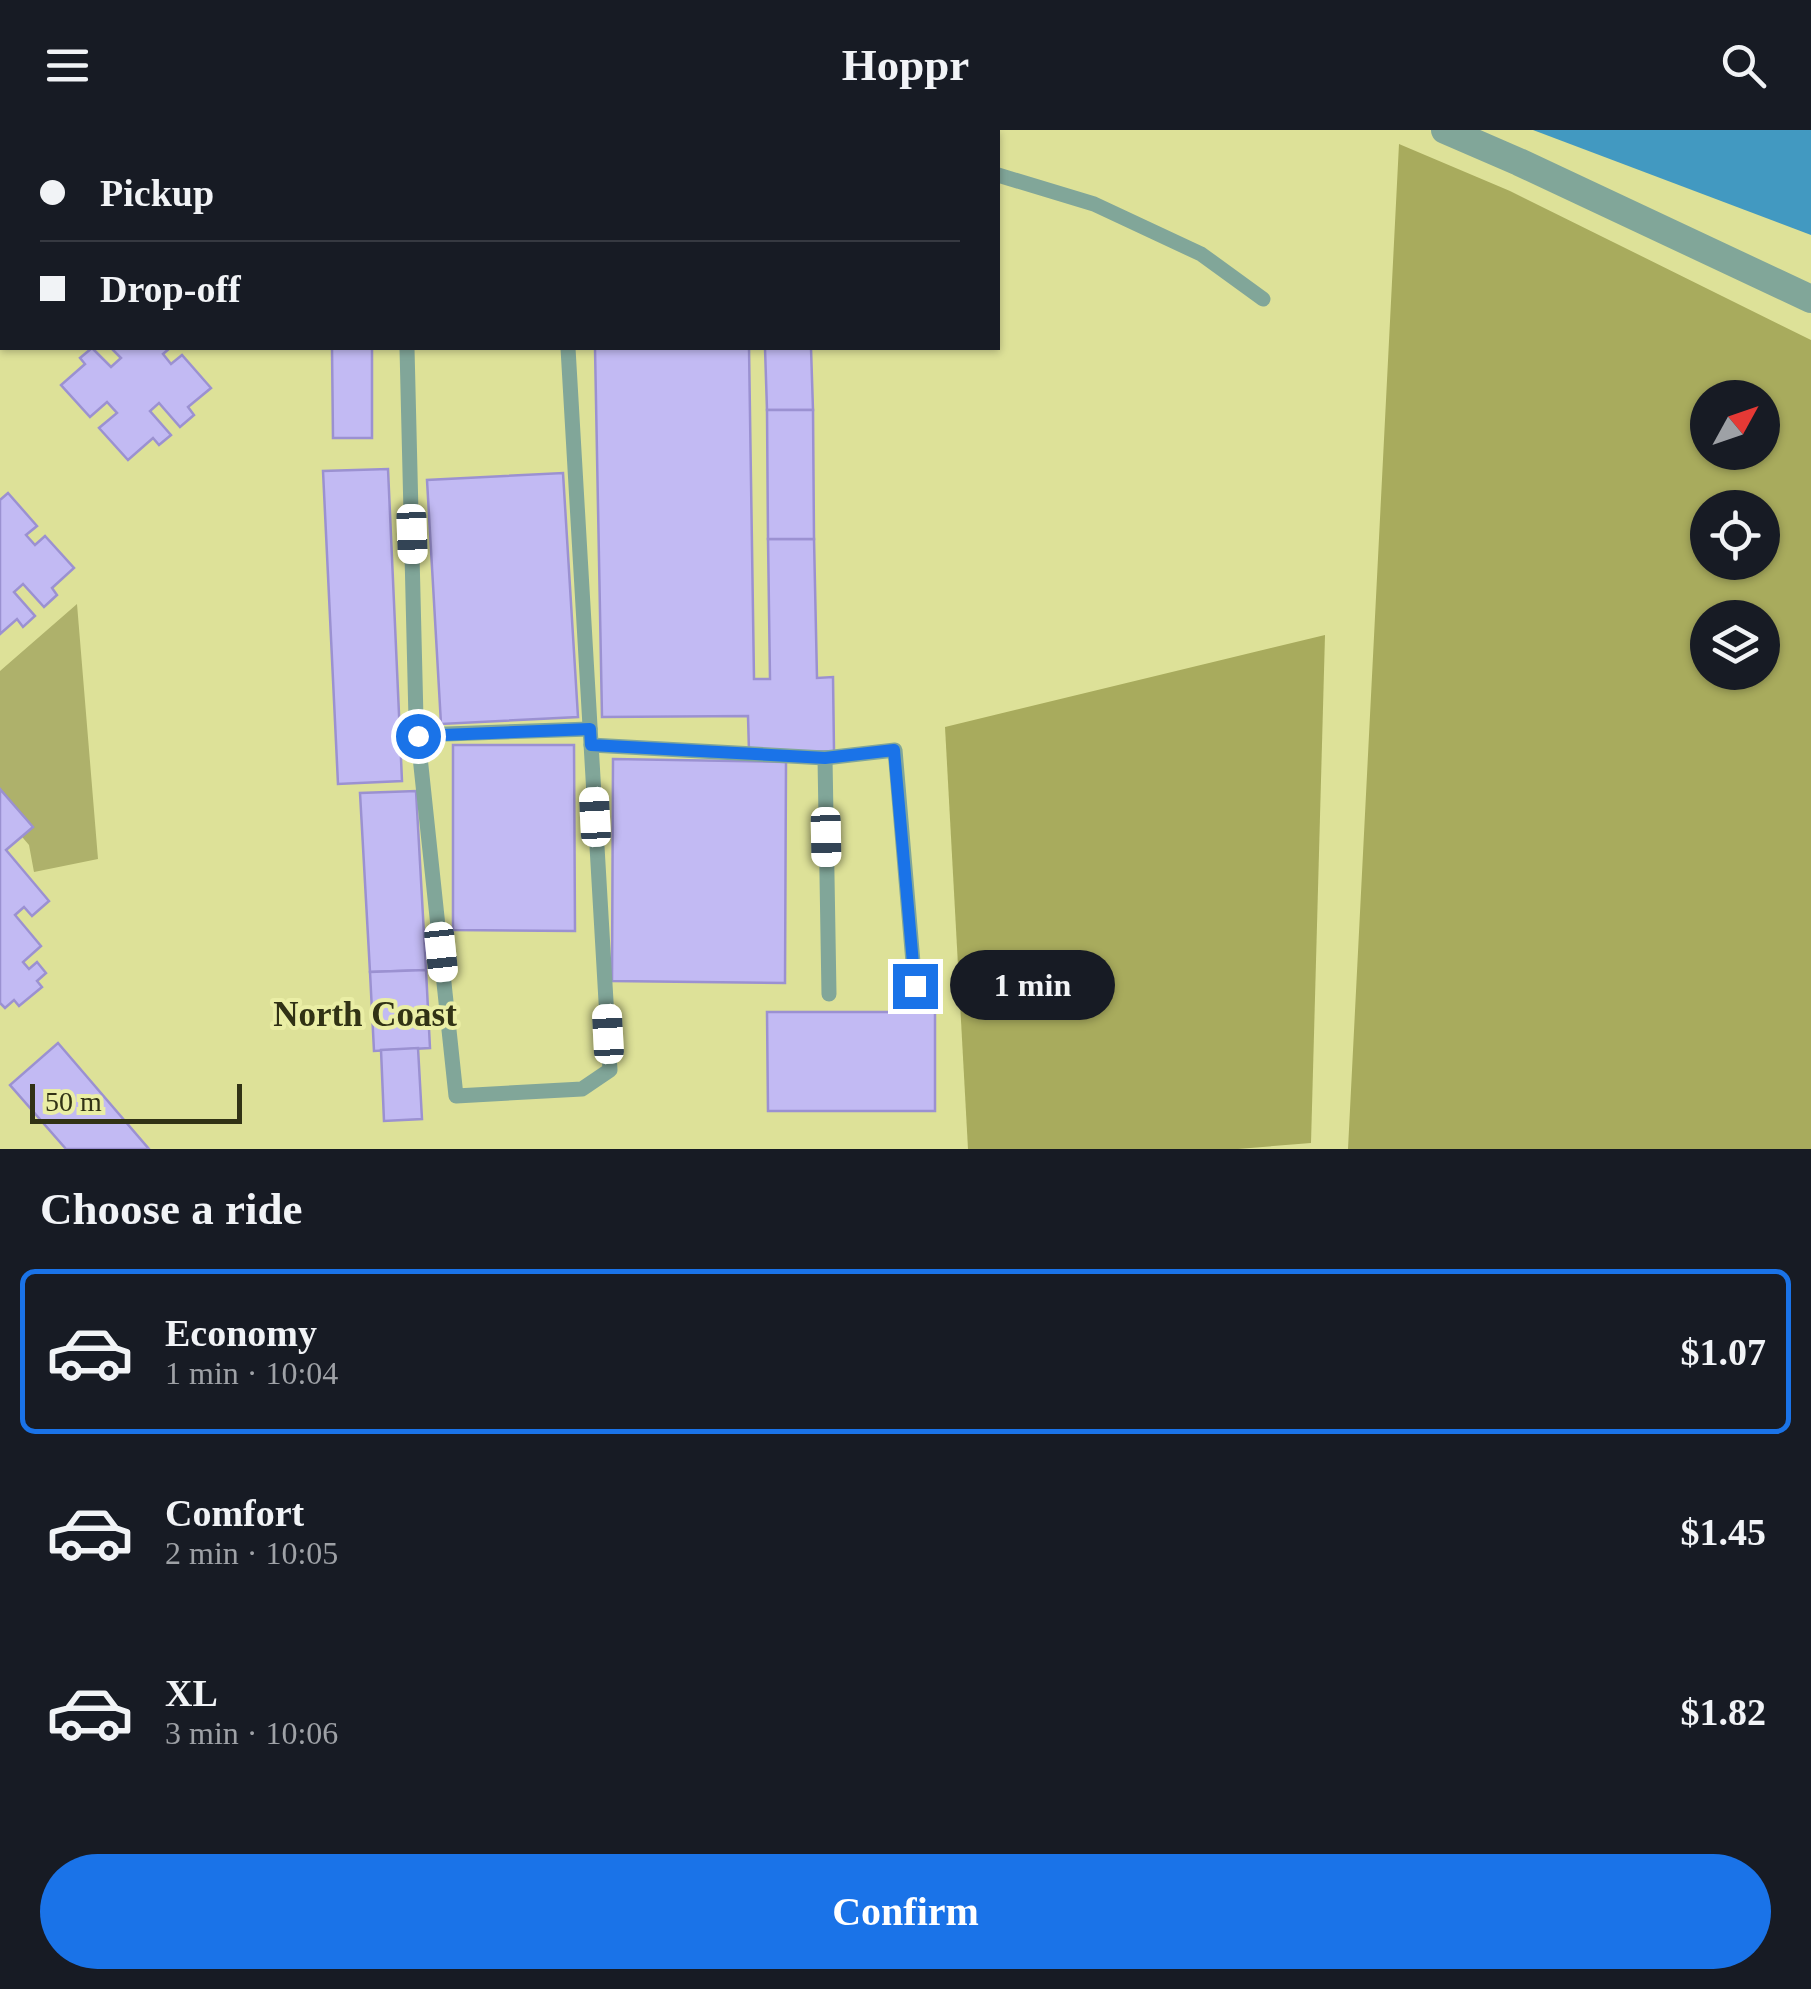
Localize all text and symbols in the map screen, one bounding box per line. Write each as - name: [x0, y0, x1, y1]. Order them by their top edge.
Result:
- icon: menu: [40, 38, 95, 93]
- icon: search: [1716, 38, 1771, 93]
- text: Hoppr: [842, 40, 969, 90]
- text: Pickup: [100, 172, 214, 214]
- text: Drop-off: [100, 268, 241, 310]
- north arrow: [1690, 380, 1780, 470]
- map controls: [1690, 380, 1780, 690]
- button: locate: [1690, 490, 1780, 580]
- car: [396, 503, 428, 565]
- button: layers: [1690, 600, 1780, 690]
- route start: [396, 714, 441, 759]
- car: [578, 786, 612, 848]
- car: [810, 807, 842, 867]
- car: [423, 921, 459, 983]
- callout: 1 min: [950, 951, 1115, 1021]
- route end: [893, 964, 938, 1009]
- text: 1 min: [994, 967, 1071, 1003]
- district label: North Coast: [273, 995, 457, 1034]
- car: [591, 1003, 625, 1065]
- scale bar: [30, 1079, 242, 1124]
- text: 50 m: [45, 1086, 102, 1117]
- text: Choose a ride: [40, 1184, 303, 1234]
- icon: car: [45, 1307, 135, 1397]
- text: Economy: [165, 1312, 317, 1354]
- text: $1.07: [1681, 1331, 1766, 1373]
- text: 1 min · 10:04: [165, 1355, 338, 1391]
- icon: car: [45, 1487, 135, 1577]
- text: Comfort: [165, 1492, 304, 1534]
- text: $1.45: [1681, 1511, 1766, 1553]
- text: 2 min · 10:05: [165, 1535, 338, 1571]
- icon: car: [45, 1667, 135, 1757]
- text: XL: [165, 1672, 218, 1714]
- text: $1.82: [1681, 1691, 1766, 1733]
- text: 3 min · 10:06: [165, 1715, 338, 1751]
- button: Confirm: [40, 1854, 1771, 1969]

